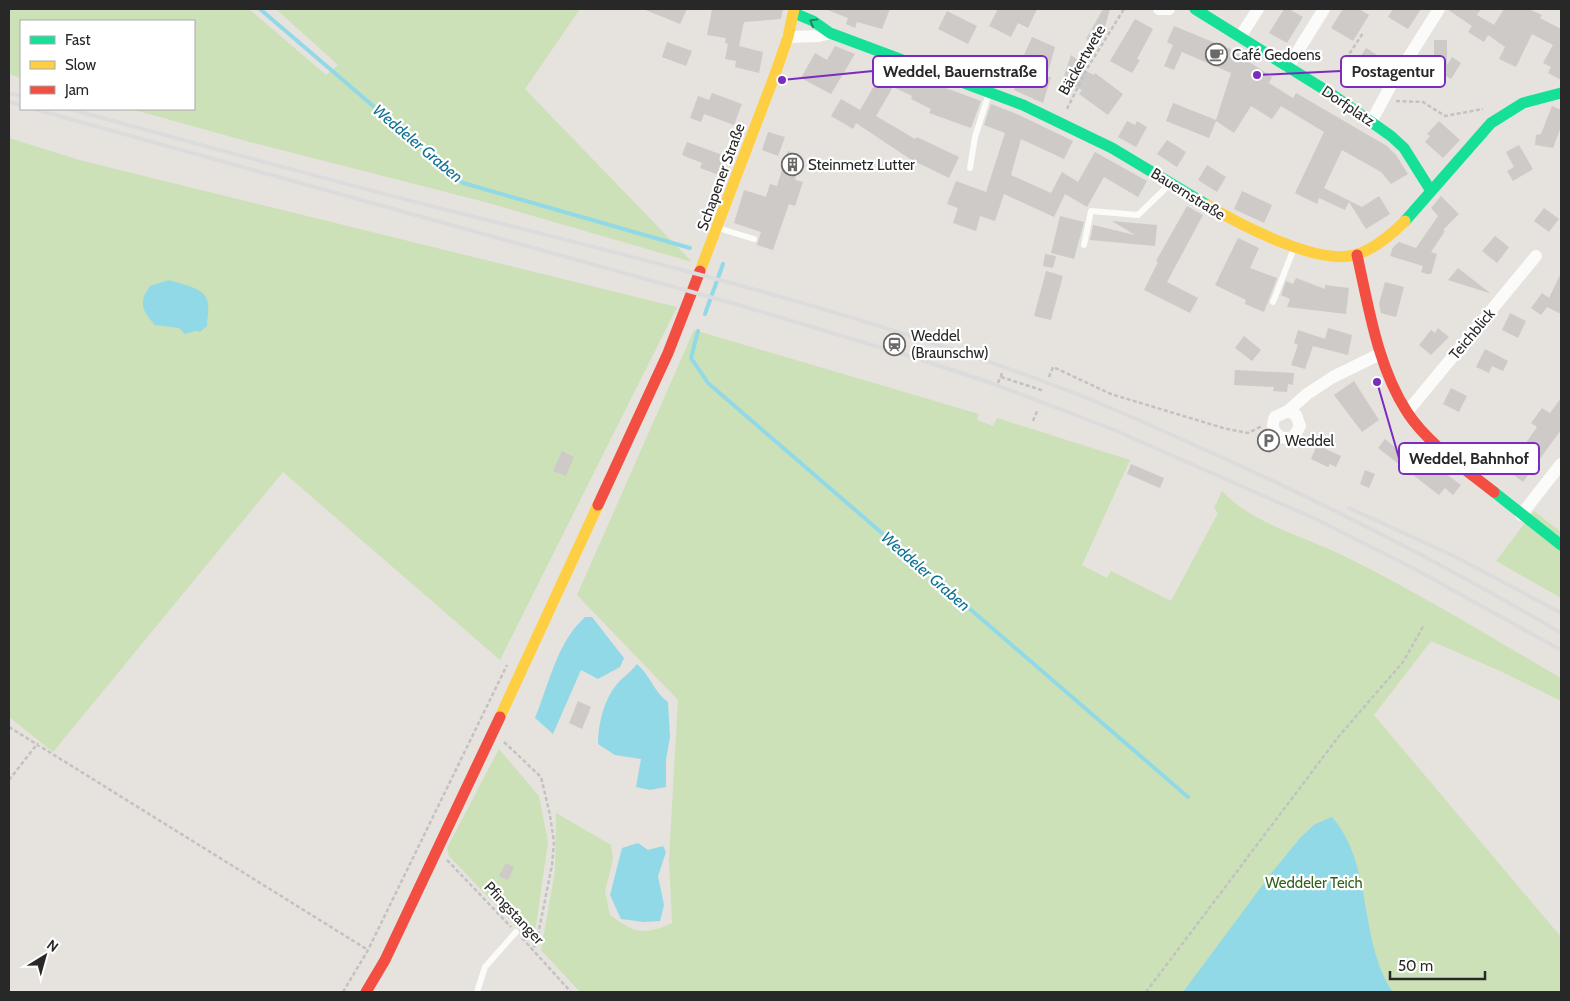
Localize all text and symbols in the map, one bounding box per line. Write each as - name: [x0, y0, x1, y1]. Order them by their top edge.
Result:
- one-way arrow: [809, 18, 818, 28]
- legend: [20, 20, 195, 110]
- street label: Bäckertwete: [1055, 21, 1109, 98]
- text: Fast: [65, 31, 90, 49]
- cafe icon: Café Gedoens: [1204, 43, 1228, 67]
- place label: Café Gedoens: [1232, 46, 1321, 64]
- text: Slow: [65, 56, 96, 74]
- callout: Weddel, Bauernstraße: [873, 56, 1047, 87]
- callout: Postagentur: [1341, 56, 1445, 87]
- text: Weddel, Bauernstraße: [883, 62, 1037, 81]
- text: Postagentur: [1351, 62, 1435, 81]
- text: Jam: [64, 81, 89, 99]
- street label: Dorfplatz: [1318, 82, 1378, 130]
- water label: Weddeler Graben: [369, 100, 466, 186]
- street label: Schapener Straße: [693, 121, 749, 233]
- building icon: Steinmetz Lutter: [780, 153, 804, 177]
- place label: Steinmetz Lutter: [808, 156, 915, 174]
- street label: Bauernstraße: [1148, 164, 1229, 224]
- street label: Teichblick: [1445, 305, 1499, 363]
- place label: Weddel (Braunschw): [911, 327, 989, 362]
- station icon: Weddel (Braunschw): [883, 333, 907, 357]
- parking icon: Weddel: [1257, 429, 1281, 453]
- place label: Weddel: [1285, 432, 1335, 450]
- callout: Weddel, Bahnhof: [1399, 443, 1539, 474]
- text: Weddel, Bahnhof: [1409, 449, 1530, 468]
- water label: Weddeler Graben: [877, 528, 974, 615]
- park label: Weddeler Teich: [1265, 874, 1363, 892]
- street label: Pfingstanger: [480, 878, 548, 948]
- north arrow: [20, 931, 70, 981]
- text: N: [43, 935, 62, 956]
- scale bar: [1390, 948, 1485, 980]
- text: 50 m: [1398, 957, 1433, 975]

